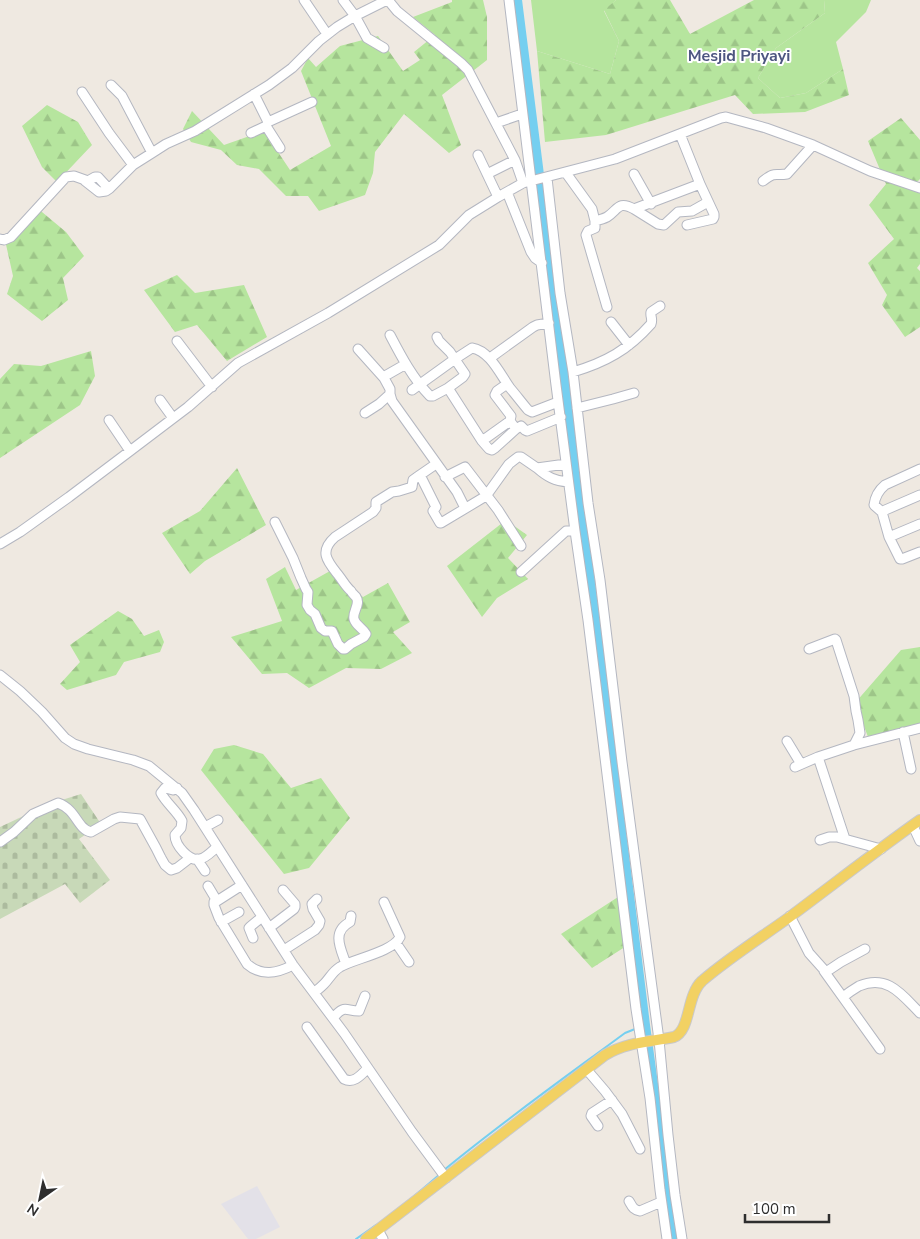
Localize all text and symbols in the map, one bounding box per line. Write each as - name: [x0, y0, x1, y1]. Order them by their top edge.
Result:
- district label: Mesjid Priyayi: [688, 45, 790, 67]
- north arrow: [15, 1174, 65, 1224]
- scale bar: [745, 1192, 829, 1224]
- text: N: [24, 1199, 43, 1220]
- text: 100 m: [752, 1199, 796, 1219]

